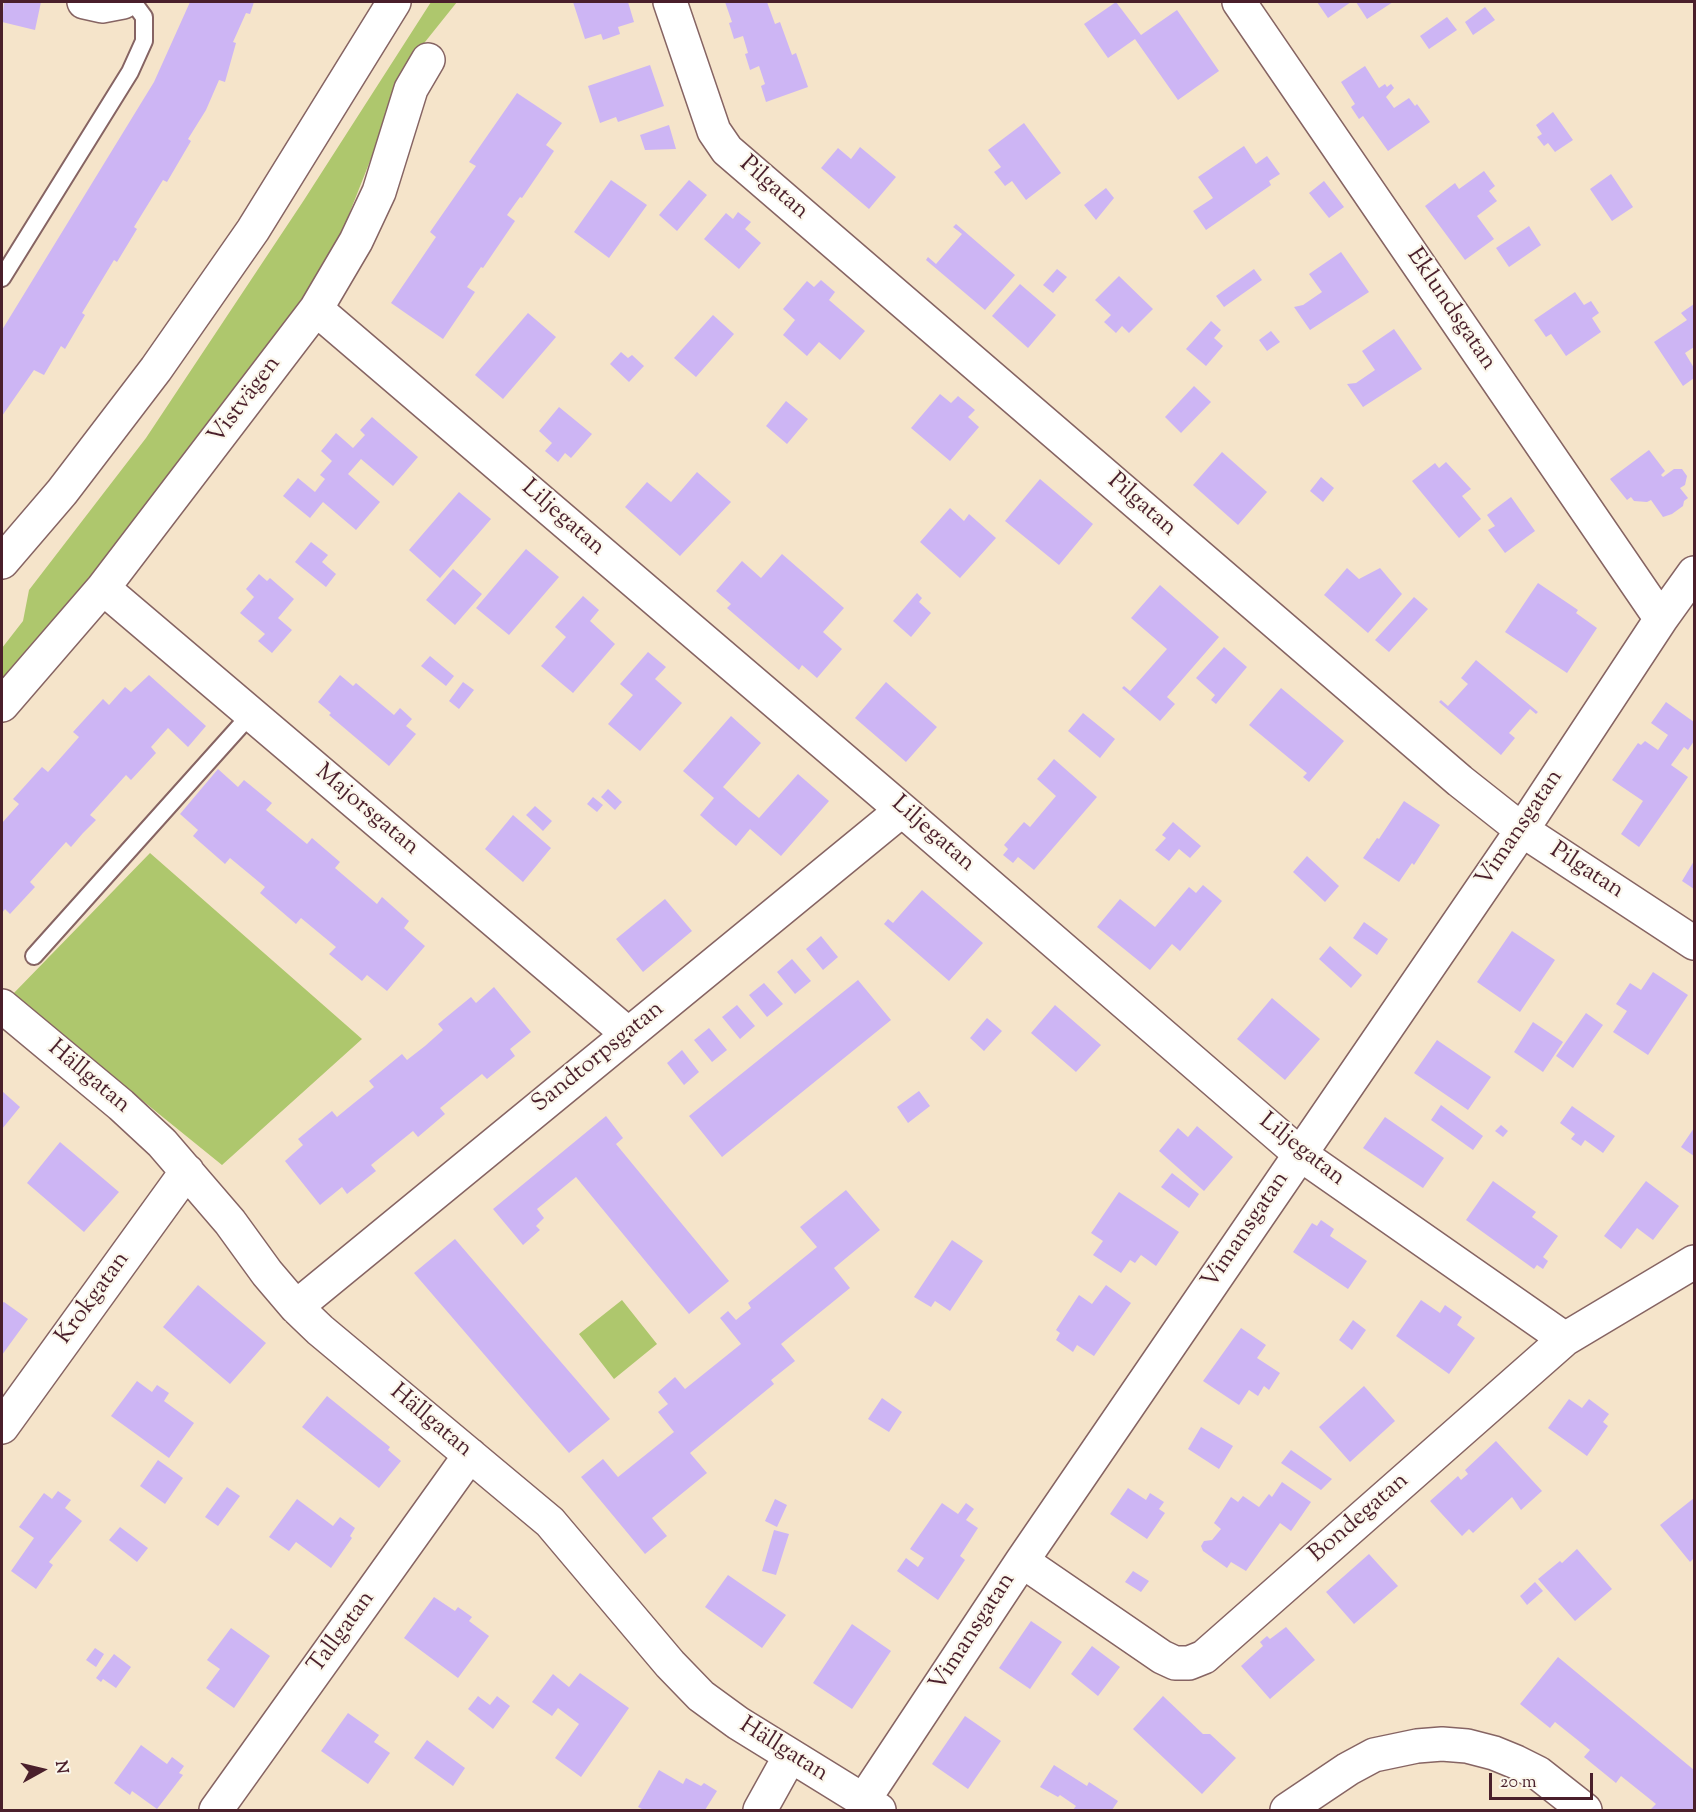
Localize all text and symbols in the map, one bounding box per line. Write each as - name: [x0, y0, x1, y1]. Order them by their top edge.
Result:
- street label: Pilgatan: [732, 151, 814, 227]
- street label: Eklundsgatan: [1399, 243, 1501, 377]
- street label: Vistvägen: [204, 351, 288, 451]
- street label: Pilgatan: [1100, 468, 1182, 544]
- street label: Liljegatan: [514, 475, 610, 563]
- street label: Majorsgatan: [308, 759, 424, 863]
- street label: Vimansgatan: [1471, 765, 1571, 893]
- street label: Liljegatan: [884, 791, 980, 879]
- street label: Pilgatan: [1544, 837, 1628, 907]
- street label: Sandtorpsgatan: [527, 996, 671, 1120]
- street label: Hällgatan: [41, 1035, 135, 1121]
- street label: Liljegatan: [1252, 1108, 1350, 1194]
- street label: Vimansgatan: [1197, 1167, 1297, 1295]
- street label: Krokgatan: [51, 1247, 137, 1351]
- street label: Hällgatan: [383, 1379, 477, 1465]
- street label: Bondegatan: [1304, 1468, 1416, 1570]
- street label: Vimansgatan: [925, 1568, 1023, 1698]
- street label: Tallgatan: [303, 1586, 383, 1680]
- street label: Hällgatan: [733, 1713, 833, 1789]
- north arrow: [12, 1740, 72, 1800]
- text: N: [48, 1759, 73, 1775]
- scale bar: [1492, 1761, 1596, 1799]
- text: 20 m: [1500, 1770, 1537, 1796]

